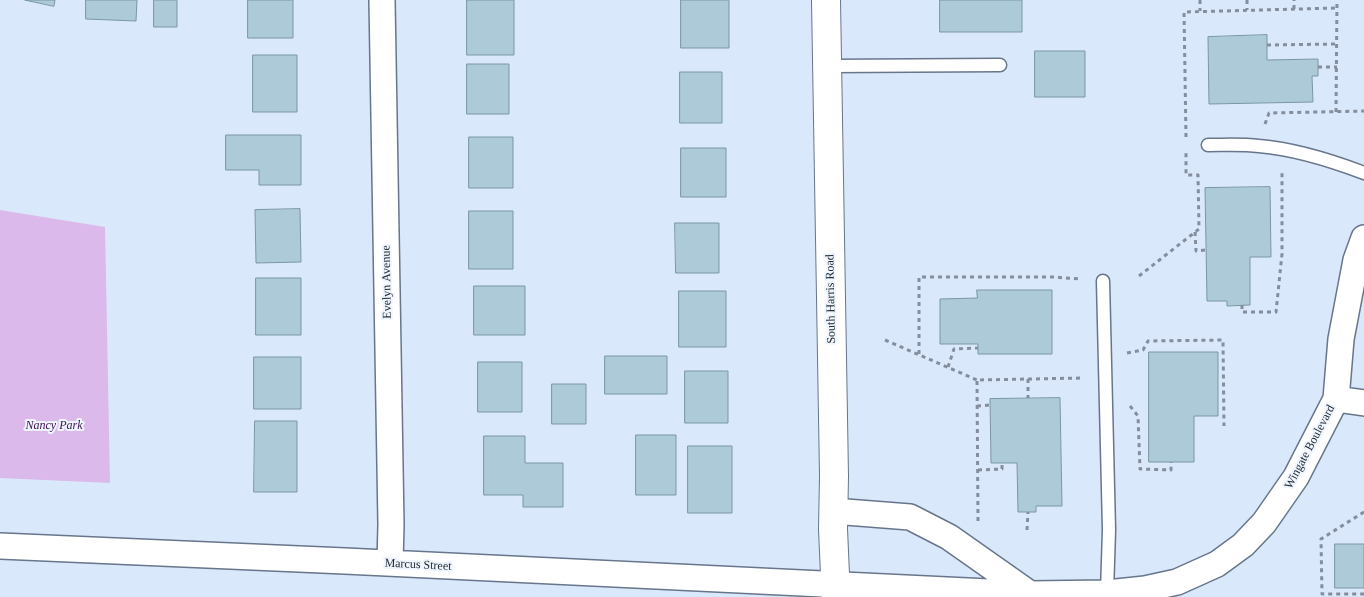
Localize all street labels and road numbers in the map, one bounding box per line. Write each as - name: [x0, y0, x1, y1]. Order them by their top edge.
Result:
- street label: Evelyn Avenue: [379, 245, 395, 319]
- street label: South Harris Road: [823, 254, 839, 344]
- street label: Wingate Boulevard: [1282, 402, 1338, 492]
- street label: Marcus Street: [384, 556, 452, 574]

